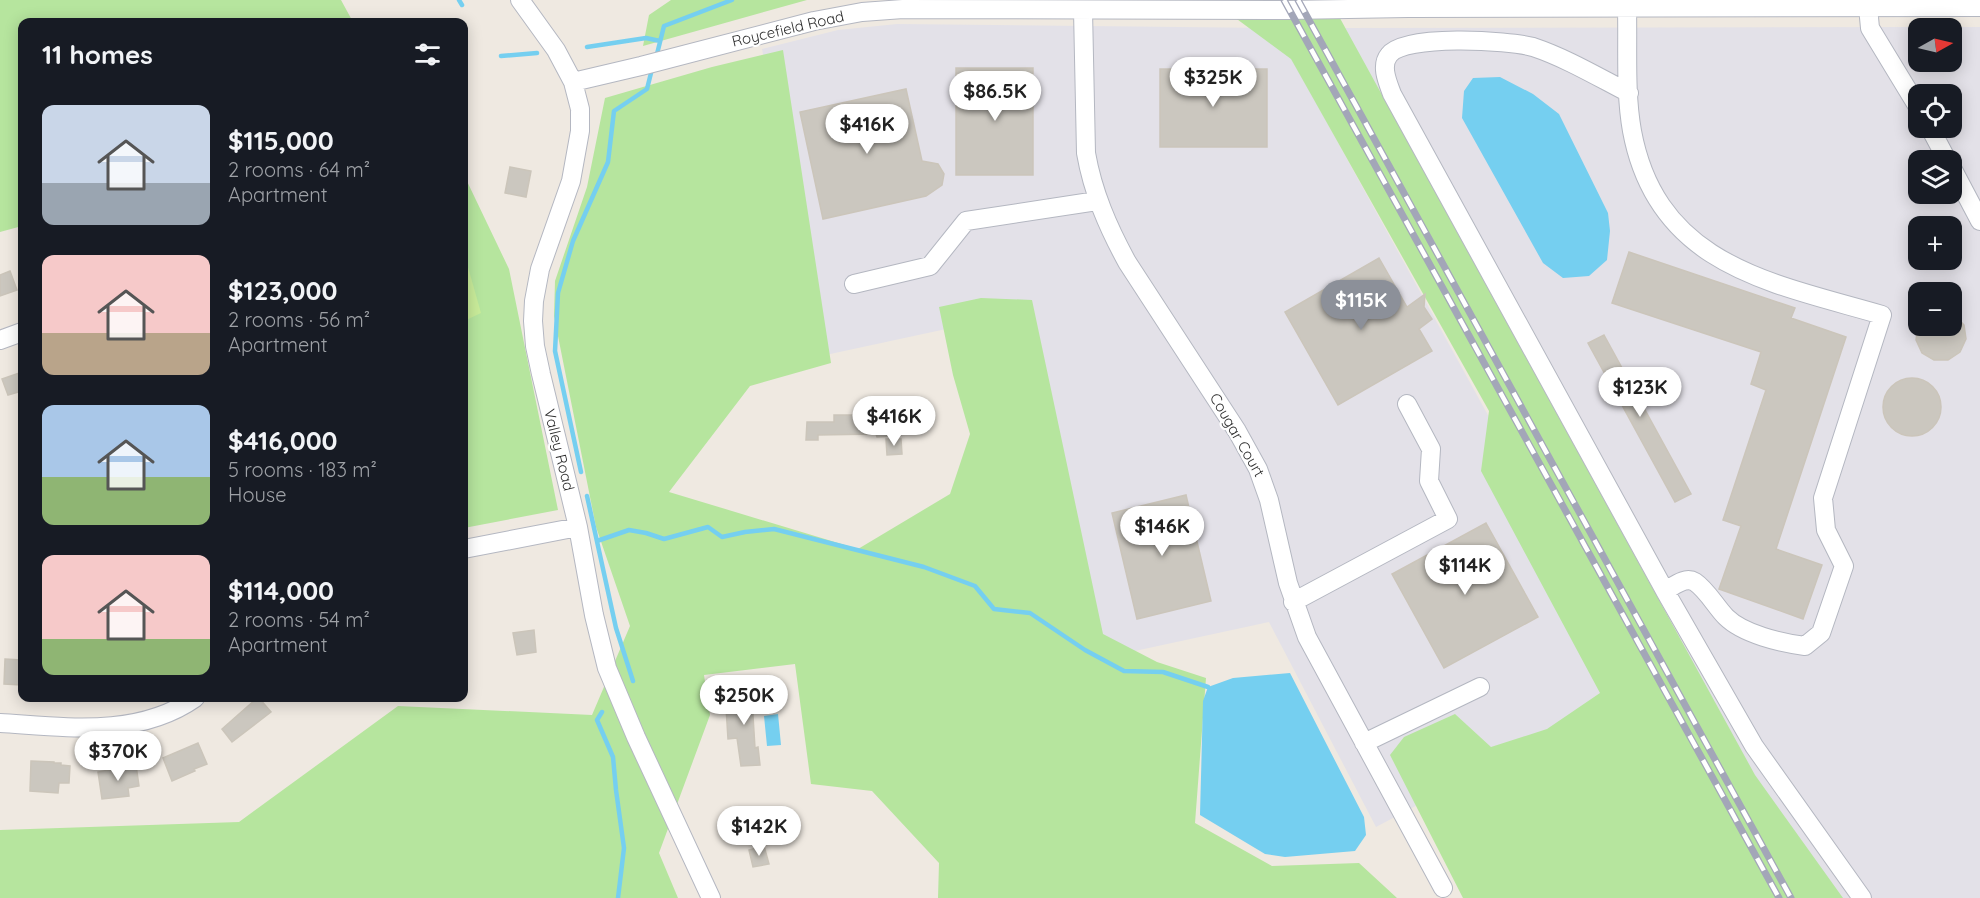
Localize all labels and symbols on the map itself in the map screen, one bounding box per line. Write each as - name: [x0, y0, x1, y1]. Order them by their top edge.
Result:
- street label: Roycefield Road: [730, 6, 846, 51]
- north arrow: [1908, 18, 1962, 72]
- pin: $325K: [1171, 57, 1255, 108]
- pin: $86.5K: [946, 71, 1044, 122]
- pin: $416K: [825, 104, 909, 155]
- pin: $115K: [1319, 280, 1403, 331]
- pin: $123K: [1598, 367, 1682, 418]
- street label: Cougar Court: [1206, 389, 1269, 480]
- pin: $416K: [852, 396, 936, 447]
- street label: Valley Road: [540, 407, 579, 493]
- pin: $146K: [1120, 506, 1204, 557]
- pin: $114K: [1423, 545, 1507, 596]
- pin: $250K: [702, 675, 786, 726]
- pin: $370K: [76, 731, 160, 782]
- pin: $142K: [717, 806, 801, 857]

